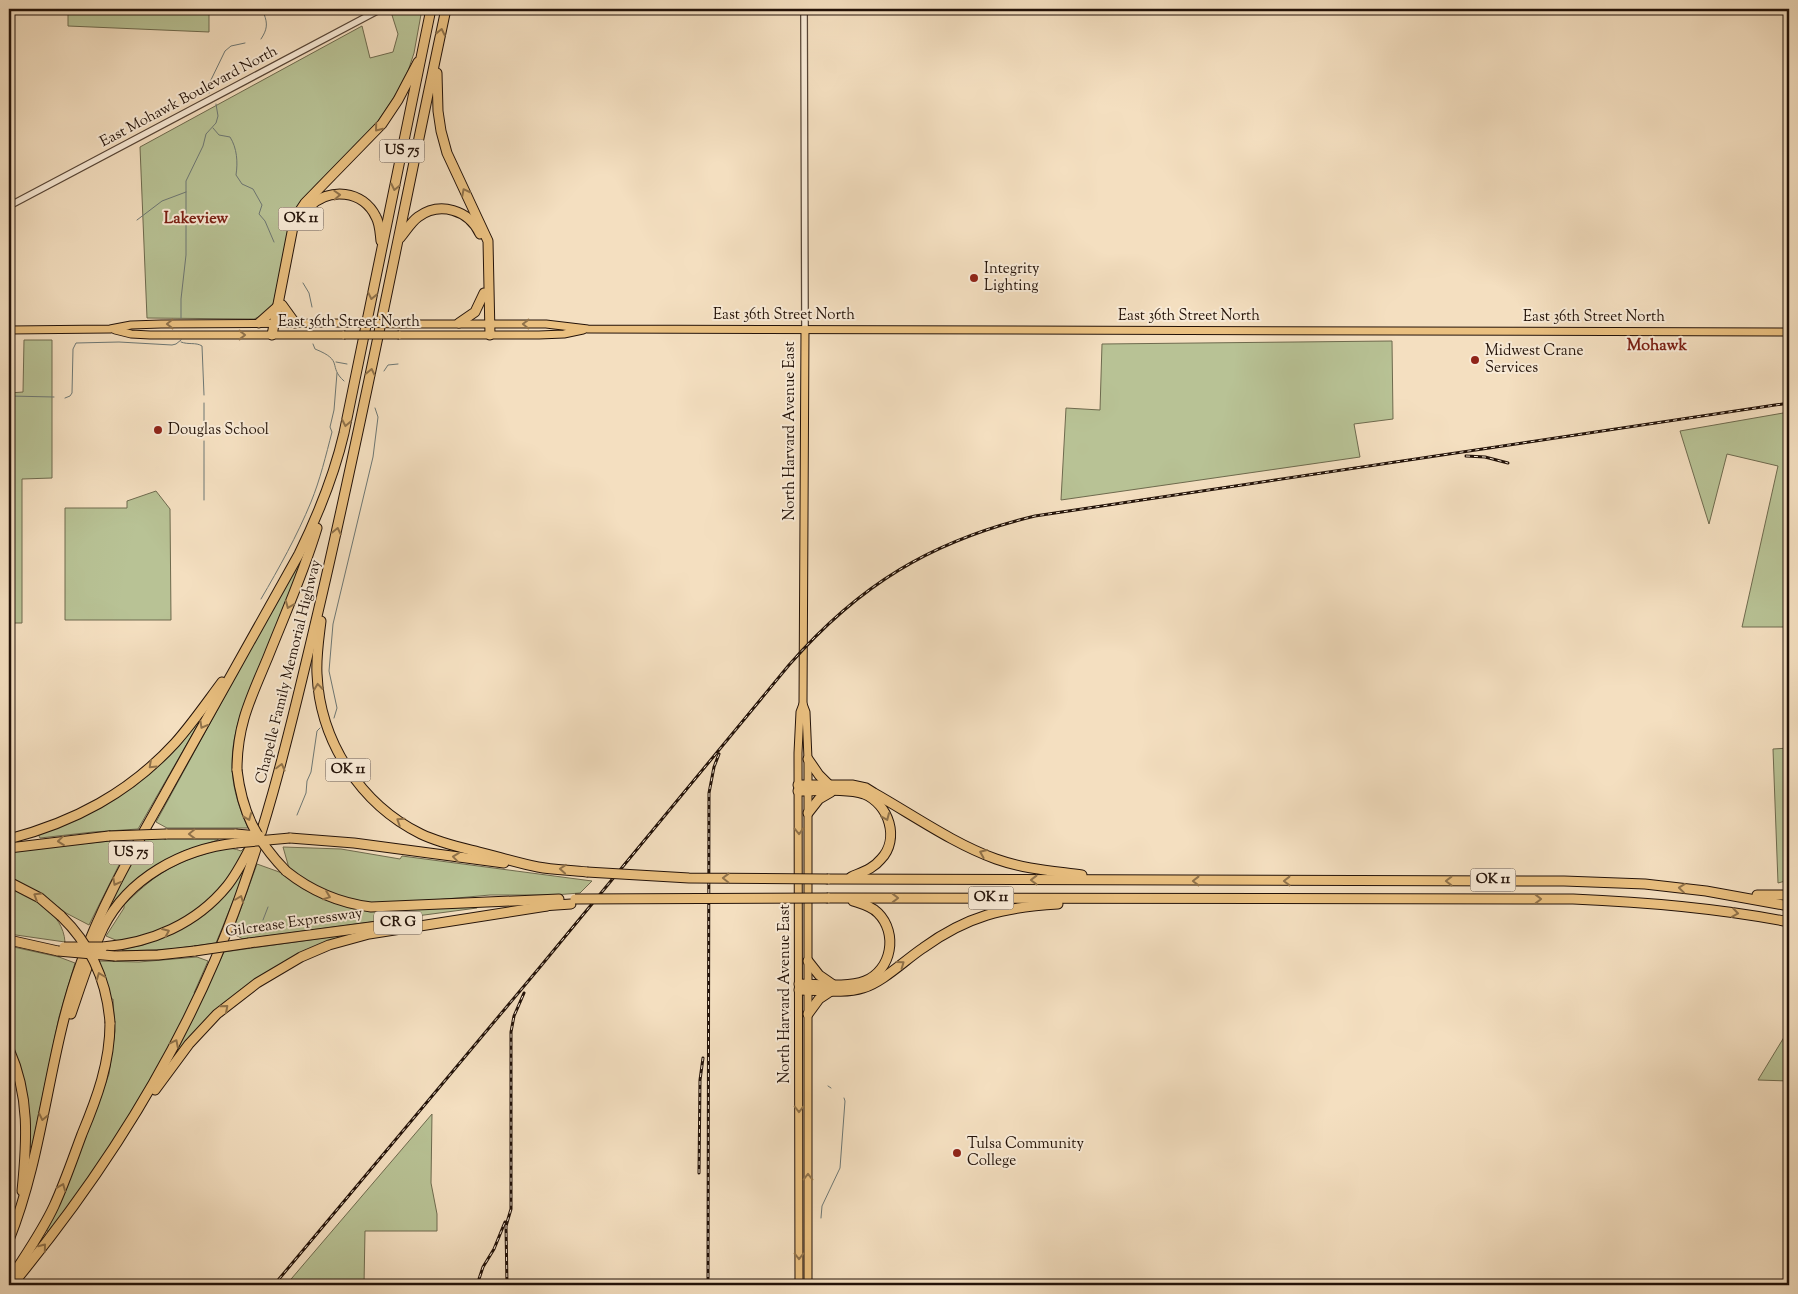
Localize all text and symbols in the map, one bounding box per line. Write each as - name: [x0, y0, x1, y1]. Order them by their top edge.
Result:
- one-way arrow: [436, 28, 446, 36]
- street label: East Mohawk Boulevard North: [96, 41, 282, 153]
- one-way arrow: [376, 122, 384, 131]
- road number: US 75: [380, 140, 424, 162]
- one-way arrow: [390, 182, 401, 191]
- one-way arrow: [334, 189, 342, 200]
- one-way arrow: [461, 189, 471, 198]
- district label: Lakeview: [164, 208, 228, 231]
- road number: OK 11: [278, 208, 324, 230]
- place label: Integrity Lighting: [984, 259, 1040, 297]
- marker: Integrity Lighting: [968, 272, 980, 284]
- one-way arrow: [367, 291, 378, 300]
- street label: East 36th Street North: [713, 305, 855, 326]
- street label: East 36th Street North: [1118, 306, 1260, 327]
- street label: East 36th Street North: [1523, 307, 1665, 328]
- street label: East 36th Street North: [278, 312, 420, 333]
- one-way arrow: [522, 318, 530, 329]
- one-way arrow: [165, 319, 173, 329]
- one-way arrow: [239, 330, 247, 340]
- district label: Mohawk: [1627, 335, 1687, 358]
- street label: North Harvard Avenue East: [780, 341, 801, 521]
- place label: Midwest Crane Services: [1485, 341, 1583, 379]
- marker: Midwest Crane Services: [1469, 354, 1481, 366]
- one-way arrow: [366, 368, 376, 376]
- one-way arrow: [341, 418, 352, 427]
- place label: Douglas School: [168, 420, 269, 441]
- marker: Douglas School: [152, 424, 164, 436]
- one-way arrow: [331, 526, 342, 535]
- street label: Chapelle Family Memorial Highway: [251, 557, 327, 786]
- one-way arrow: [285, 600, 295, 609]
- one-way arrow: [313, 683, 324, 691]
- one-way arrow: [199, 719, 209, 728]
- road number: OK 11: [326, 758, 370, 782]
- one-way arrow: [149, 759, 158, 768]
- one-way arrow: [275, 764, 285, 772]
- one-way arrow: [242, 812, 253, 821]
- one-way arrow: [880, 812, 891, 821]
- one-way arrow: [397, 818, 406, 828]
- one-way arrow: [794, 827, 804, 835]
- one-way arrow: [187, 828, 195, 839]
- one-way arrow: [57, 835, 65, 846]
- road number: US 75: [108, 841, 154, 864]
- one-way arrow: [979, 849, 988, 860]
- one-way arrow: [452, 852, 460, 863]
- one-way arrow: [559, 864, 567, 875]
- road number: OK 11: [1470, 868, 1516, 892]
- one-way arrow: [722, 873, 730, 884]
- one-way arrow: [1029, 875, 1037, 885]
- one-way arrow: [1192, 875, 1200, 886]
- one-way arrow: [1283, 876, 1290, 886]
- one-way arrow: [1445, 876, 1453, 886]
- one-way arrow: [112, 877, 122, 886]
- one-way arrow: [1677, 883, 1685, 894]
- road number: OK 11: [968, 886, 1014, 910]
- one-way arrow: [322, 890, 331, 900]
- one-way arrow: [33, 893, 42, 903]
- one-way arrow: [892, 893, 899, 903]
- one-way arrow: [1534, 893, 1542, 904]
- one-way arrow: [233, 895, 244, 904]
- street label: Gilcrease Expressway: [224, 903, 364, 943]
- street label: North Harvard Avenue East: [775, 904, 796, 1084]
- one-way arrow: [1731, 907, 1739, 918]
- road number: CR G: [374, 911, 422, 934]
- one-way arrow: [161, 928, 170, 939]
- one-way arrow: [895, 961, 904, 969]
- one-way arrow: [96, 972, 106, 981]
- one-way arrow: [219, 1004, 228, 1013]
- one-way arrow: [169, 1039, 179, 1048]
- one-way arrow: [794, 1106, 804, 1113]
- one-way arrow: [39, 1112, 49, 1121]
- place label: Tulsa Community College: [967, 1134, 1084, 1172]
- marker: Tulsa Community College: [951, 1147, 963, 1159]
- one-way arrow: [803, 1173, 813, 1181]
- one-way arrow: [55, 1183, 66, 1192]
- one-way arrow: [38, 1244, 47, 1253]
- one-way arrow: [794, 1252, 804, 1260]

